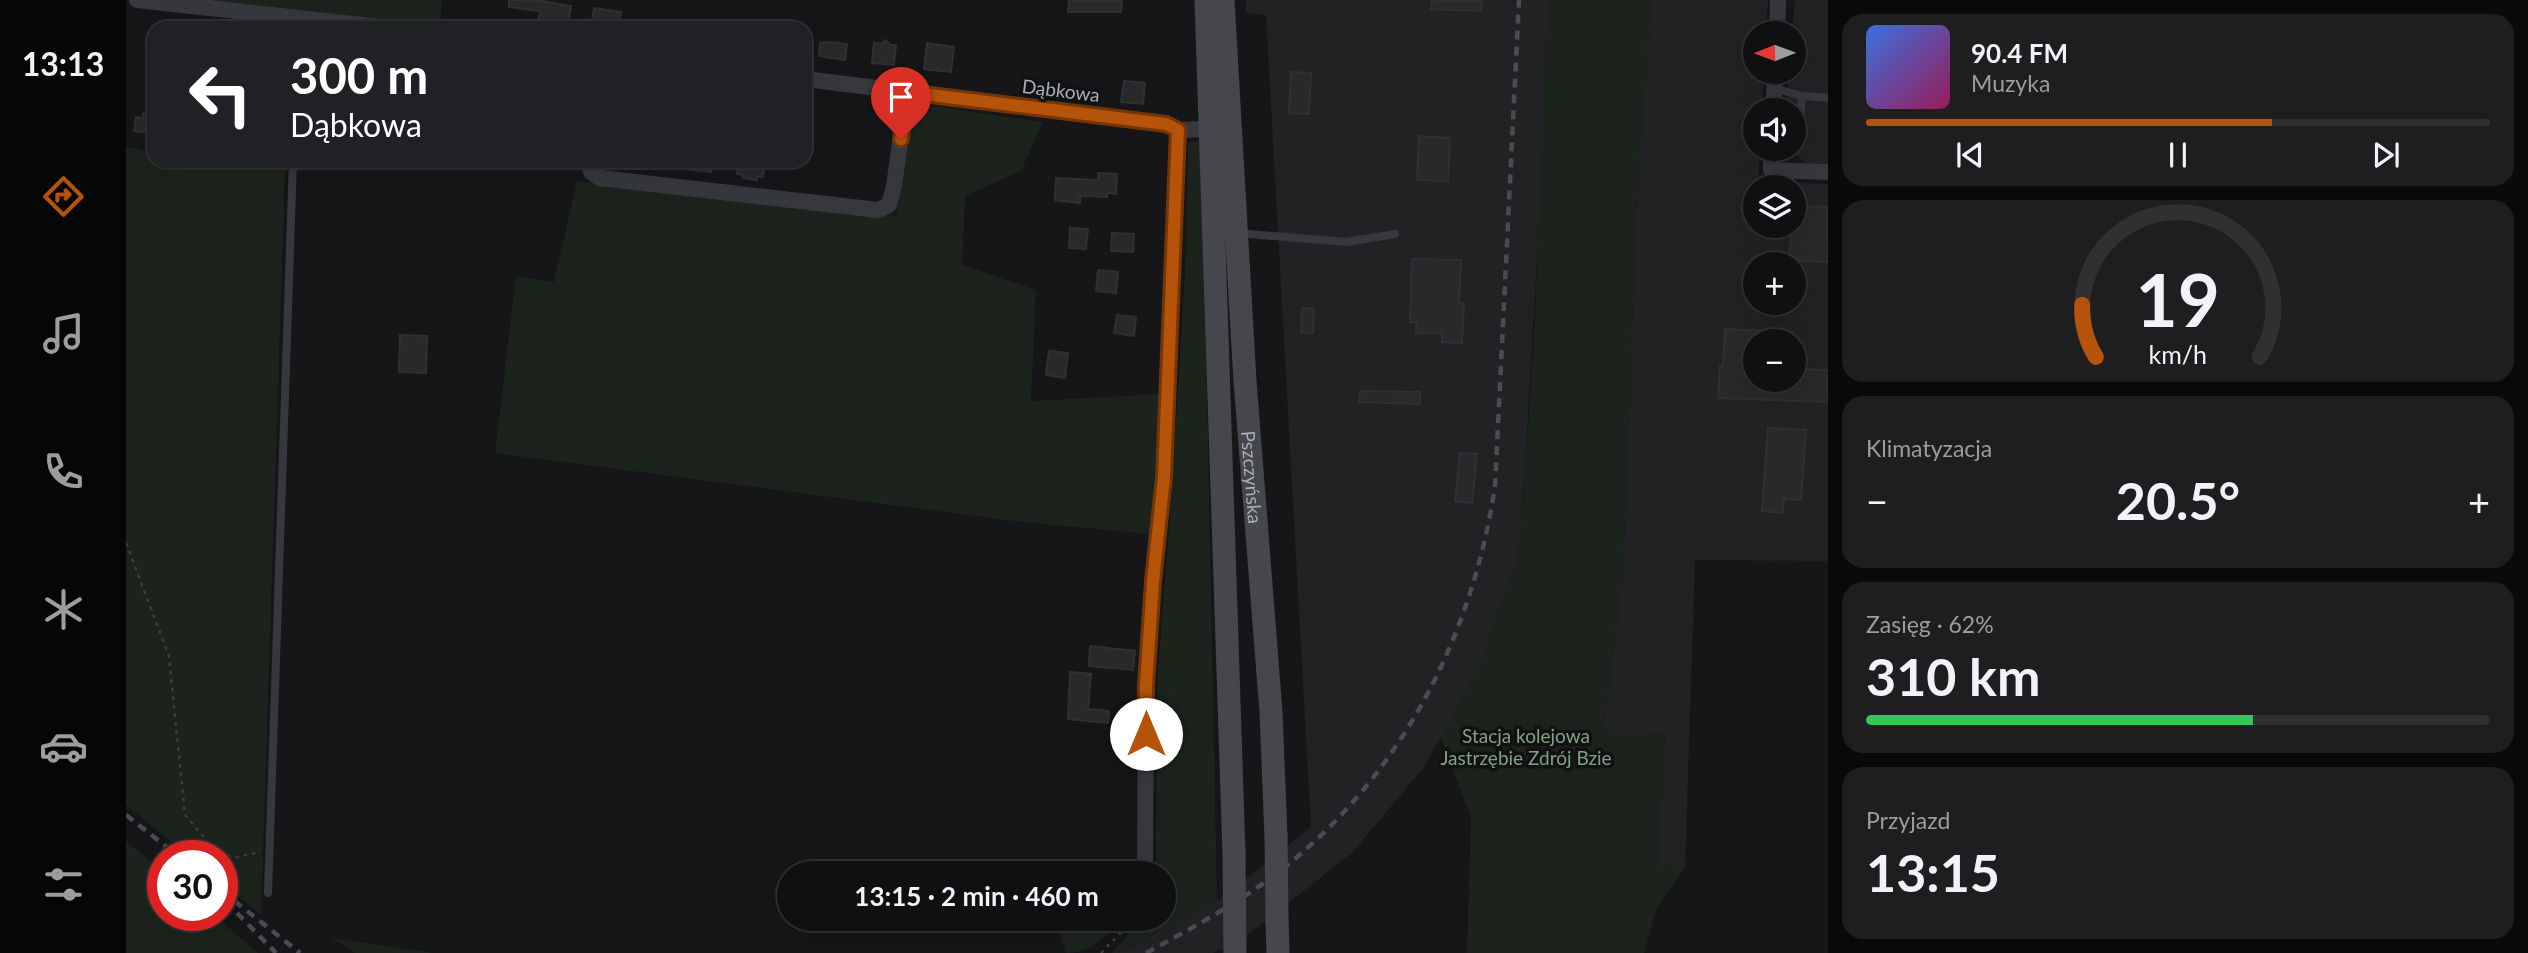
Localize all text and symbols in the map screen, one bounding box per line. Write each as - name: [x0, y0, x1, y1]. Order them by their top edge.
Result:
- north arrow: [1743, 21, 1806, 84]
- map controls: [1743, 21, 1806, 392]
- text: 90.4 FM: [1971, 37, 2068, 69]
- text: 13:13: [22, 44, 104, 83]
- text: 300 m: [290, 46, 428, 104]
- icon: left: [175, 49, 266, 140]
- pin: [871, 67, 931, 139]
- text: Muzyka: [1971, 69, 2050, 97]
- street label: Dąbkowa: [1021, 74, 1101, 106]
- icon: arrive: [882, 78, 920, 116]
- button: sound: [1743, 98, 1806, 161]
- text: Dąbkowa: [290, 105, 422, 144]
- icon: previous: [1951, 136, 1989, 174]
- icon: pause: [2159, 136, 2197, 174]
- icon: next: [2367, 136, 2405, 174]
- icon: directions: [39, 172, 88, 221]
- button: layers: [1743, 175, 1806, 238]
- button: +: [1743, 252, 1806, 315]
- text: 19: [2136, 255, 2220, 343]
- icon: music: [39, 309, 88, 358]
- button: −: [1743, 329, 1806, 392]
- text: km/h: [2149, 339, 2207, 369]
- street label: Pszczyńska: [1237, 430, 1268, 524]
- text: Klimatyzacja: [1866, 434, 1992, 462]
- icon: phone: [39, 447, 88, 496]
- text: 20.5°: [2116, 469, 2240, 531]
- text: −: [1866, 478, 1888, 524]
- text: +: [2468, 478, 2490, 524]
- icon: climate: [39, 585, 88, 634]
- text: Zasięg · 62%: [1866, 610, 1994, 638]
- text: 310 km: [1866, 645, 2040, 707]
- position arrow: [1109, 697, 1183, 771]
- icon: car: [39, 722, 88, 771]
- park label: Stacja kolejowa Jastrzębie Zdrój Bzie: [1440, 724, 1612, 769]
- text: Przyjazd: [1866, 806, 1950, 834]
- speed limit sign: 30: [147, 840, 238, 931]
- text: 13:15: [1866, 841, 2000, 903]
- icon: filters: [39, 860, 88, 909]
- text: 13:15 · 2 min · 460 m: [854, 880, 1099, 912]

